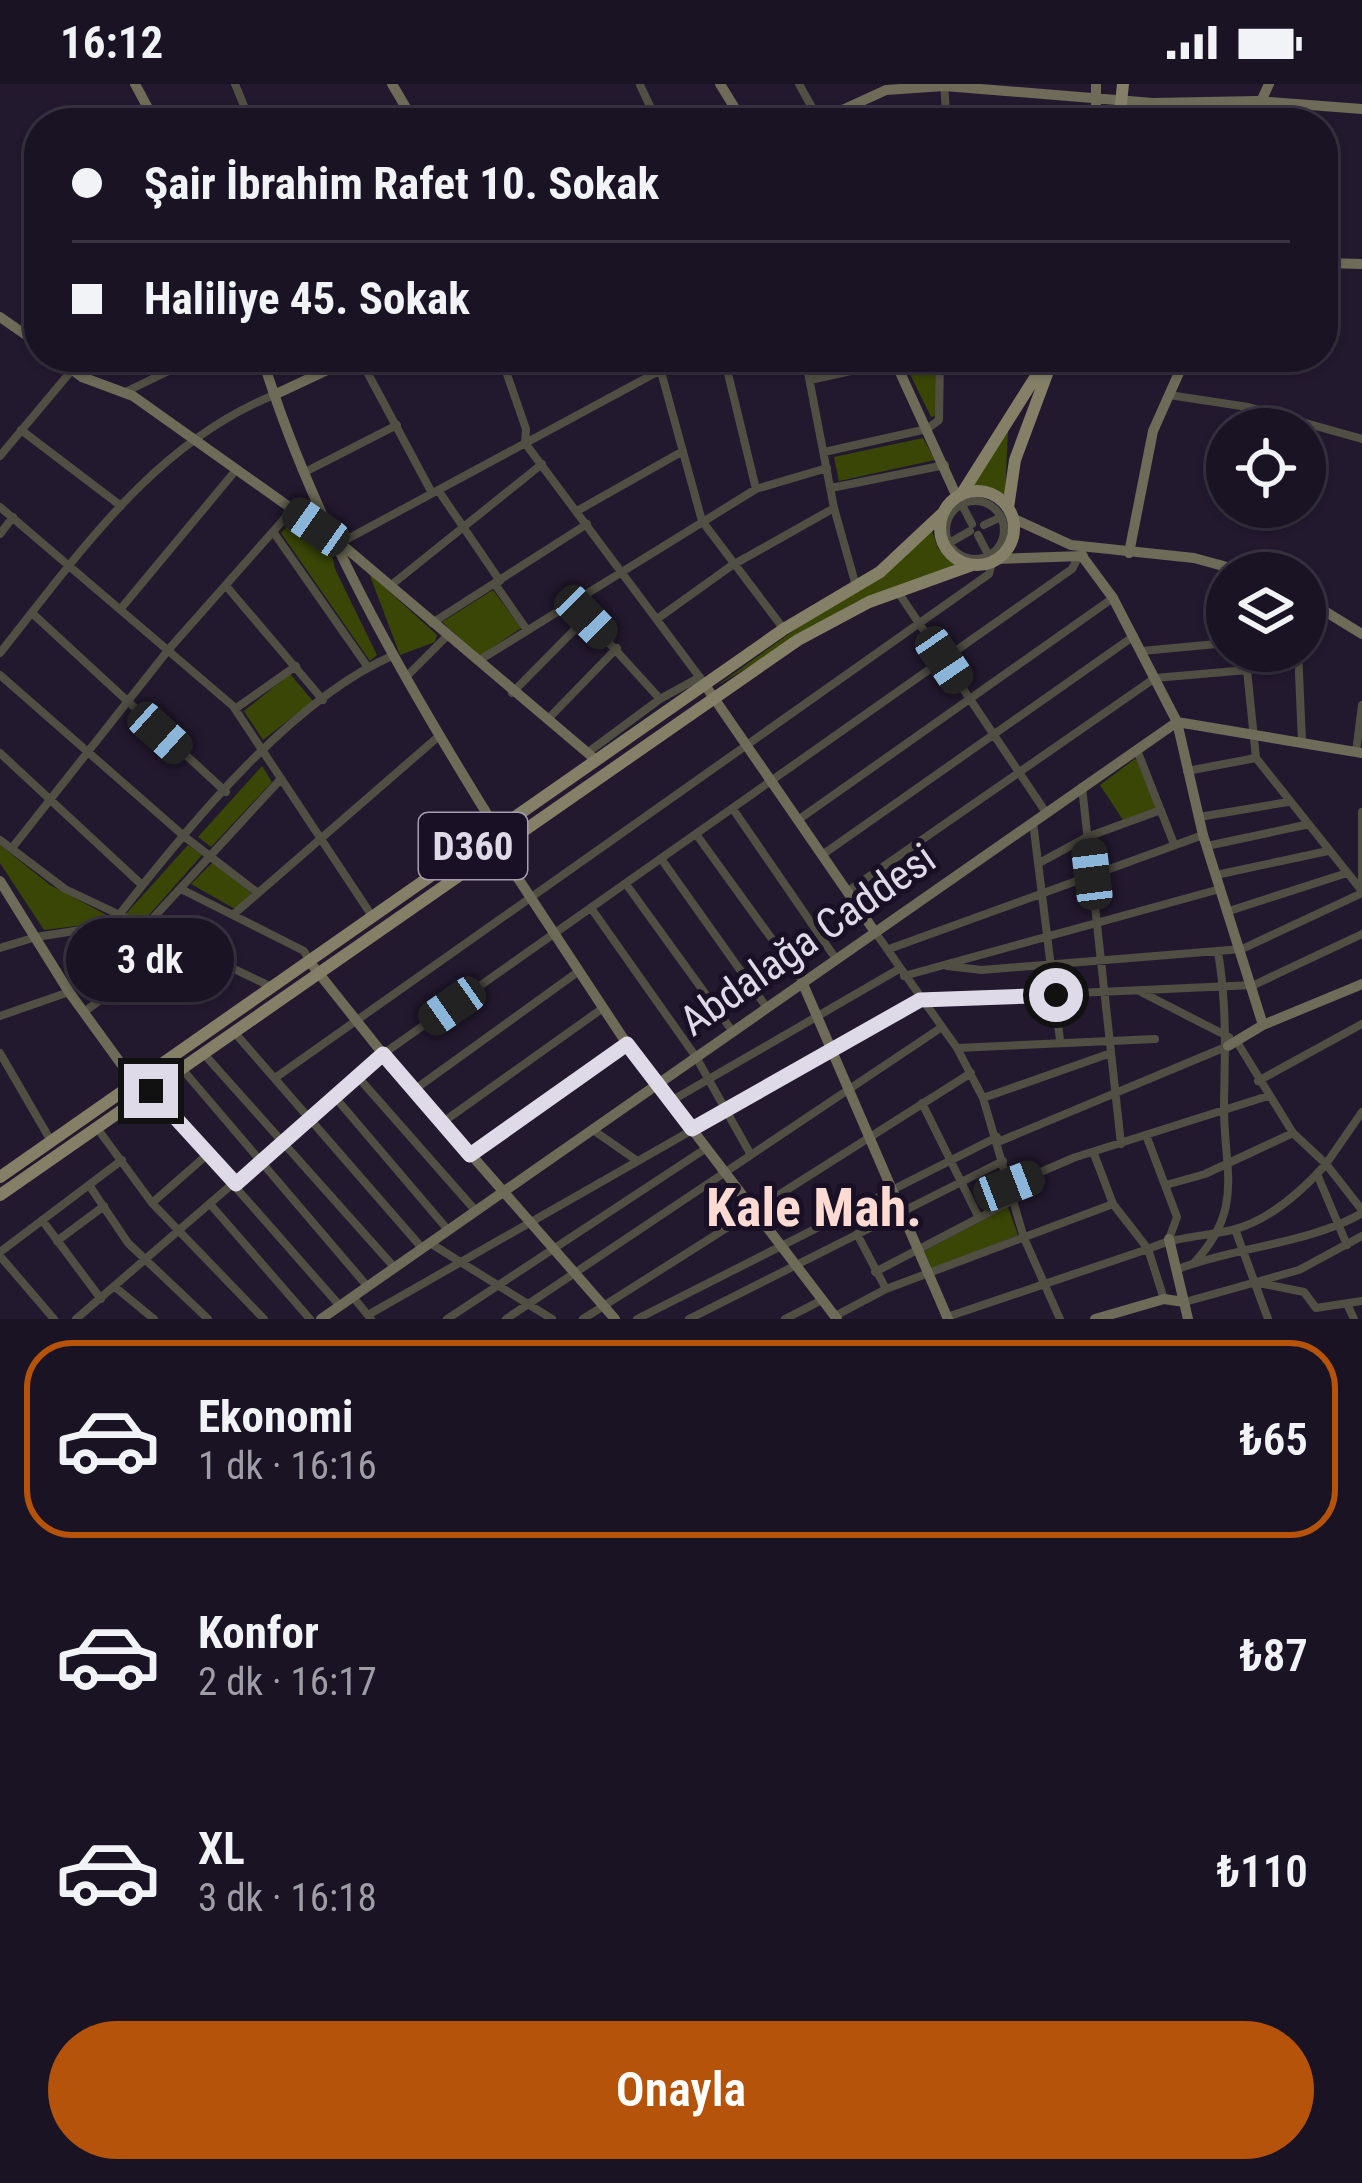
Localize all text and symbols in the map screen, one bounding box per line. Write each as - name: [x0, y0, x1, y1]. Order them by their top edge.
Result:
- text: 16:12: [60, 16, 163, 69]
- text: Şair İbrahim Rafet 10. Sokak: [144, 157, 659, 210]
- text: Haliliye 45. Sokak: [144, 272, 470, 325]
- map controls: [1206, 408, 1326, 672]
- button: locate: [1206, 408, 1326, 528]
- car: [276, 492, 356, 562]
- button: layers: [1206, 552, 1326, 672]
- car: [548, 579, 624, 655]
- car: [909, 620, 979, 700]
- car: [121, 696, 199, 770]
- road number: D360: [419, 813, 527, 879]
- street label: Abdalağa Caddesi: [670, 833, 944, 1046]
- car: [1070, 836, 1114, 912]
- callout: 3 dk: [67, 917, 235, 1001]
- text: 3 dk: [117, 937, 183, 983]
- route start: [1029, 968, 1083, 1022]
- car: [412, 971, 492, 1041]
- route end: [124, 1064, 178, 1118]
- car: [969, 1156, 1049, 1216]
- district label: Kale Mah.: [706, 1176, 922, 1239]
- icon: car: [54, 1385, 162, 1493]
- text: Ekonomi: [198, 1390, 353, 1443]
- text: ₺65: [1239, 1413, 1308, 1466]
- text: 1 dk · 16:16: [198, 1443, 377, 1489]
- icon: car: [54, 1601, 162, 1709]
- text: Konfor: [198, 1606, 319, 1659]
- text: ₺87: [1239, 1629, 1308, 1682]
- text: 2 dk · 16:17: [198, 1659, 377, 1705]
- icon: car: [54, 1817, 162, 1925]
- text: XL: [198, 1822, 245, 1875]
- text: ₺110: [1216, 1845, 1308, 1898]
- text: 3 dk · 16:18: [198, 1875, 377, 1921]
- button: Onayla: [48, 2021, 1314, 2159]

